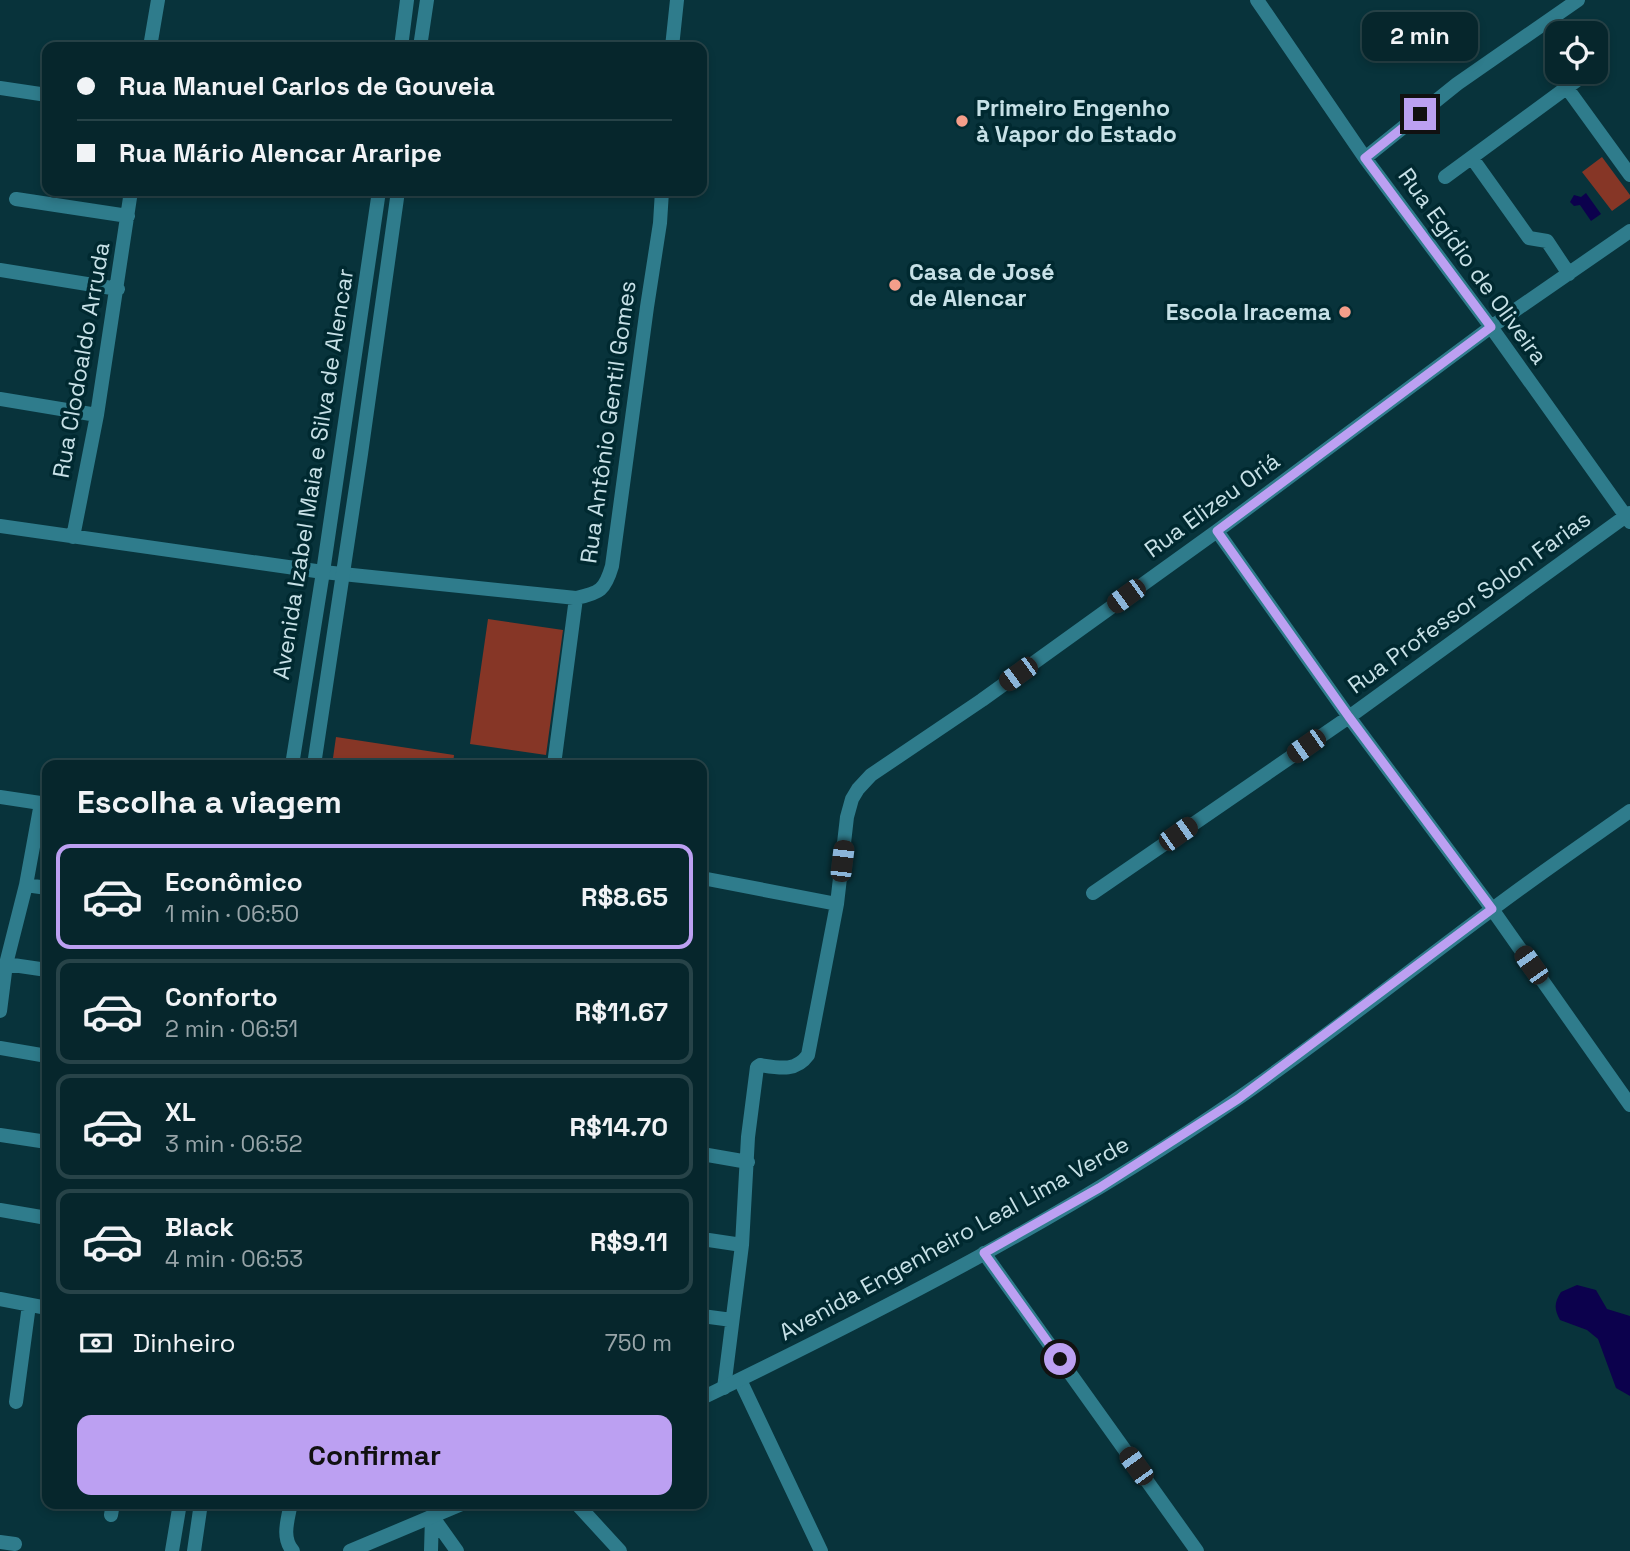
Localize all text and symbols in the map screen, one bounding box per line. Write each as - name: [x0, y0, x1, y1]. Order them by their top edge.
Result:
- callout: 2 min: [1362, 12, 1478, 61]
- text: 2 min: [1390, 21, 1450, 51]
- map controls: [1545, 21, 1608, 84]
- button: locate: [1545, 21, 1608, 84]
- text: Rua Manuel Carlos de Gouveia: [119, 69, 495, 103]
- place label: Primeiro Engenho à Vapor do Estado: [976, 93, 1177, 149]
- route end: [1404, 98, 1436, 130]
- marker: Primeiro Engenho à Vapor do Estado: [954, 113, 970, 129]
- text: Rua Mário Alencar Araripe: [119, 136, 442, 170]
- street label: Rua Egídio de Oliveira: [1392, 162, 1554, 370]
- street label: Rua Clodoaldo Arruda: [45, 240, 117, 480]
- place label: Casa de José de Alencar: [909, 257, 1054, 313]
- street label: Avenida Izabel Maia e Silva de Alencar: [266, 266, 360, 682]
- marker: Casa de José de Alencar: [887, 277, 903, 293]
- street label: Rua Antônio Gentil Gomes: [573, 279, 643, 565]
- place label: Escola Iracema: [1166, 297, 1331, 327]
- marker: Escola Iracema: [1337, 304, 1353, 320]
- street label: Rua Elizeu Oriá: [1138, 446, 1286, 564]
- street label: Rua Professor Solon Farias: [1342, 504, 1596, 700]
- car: [1103, 575, 1150, 617]
- car: [995, 653, 1042, 695]
- car: [1283, 725, 1330, 767]
- text: Escolha a viagem: [77, 782, 342, 822]
- car: [1155, 813, 1202, 855]
- car: [830, 839, 855, 883]
- icon: car: [81, 865, 144, 928]
- text: Econômico: [165, 865, 303, 899]
- text: R$8.65: [581, 880, 668, 914]
- text: 1 min · 06:50: [165, 899, 299, 929]
- car: [1511, 942, 1552, 988]
- icon: car: [81, 980, 144, 1043]
- text: Conforto: [165, 980, 278, 1014]
- text: R$11.67: [575, 995, 668, 1029]
- text: 2 min · 06:51: [165, 1014, 298, 1044]
- icon: car: [81, 1095, 144, 1158]
- text: XL: [165, 1095, 196, 1129]
- text: R$14.70: [570, 1110, 668, 1144]
- text: 3 min · 06:52: [165, 1129, 303, 1159]
- street label: Avenida Engenheiro Leal Lima Verde: [774, 1129, 1134, 1347]
- icon: car: [81, 1210, 144, 1273]
- text: Black: [165, 1210, 234, 1244]
- text: R$9.11: [590, 1225, 668, 1259]
- text: 4 min · 06:53: [165, 1244, 303, 1274]
- icon: cash: [77, 1324, 115, 1362]
- text: Dinheiro: [133, 1326, 236, 1360]
- text: 750 m: [605, 1328, 672, 1358]
- route start: [1044, 1343, 1076, 1375]
- button: Confirmar: [77, 1415, 672, 1495]
- car: [1116, 1443, 1157, 1489]

